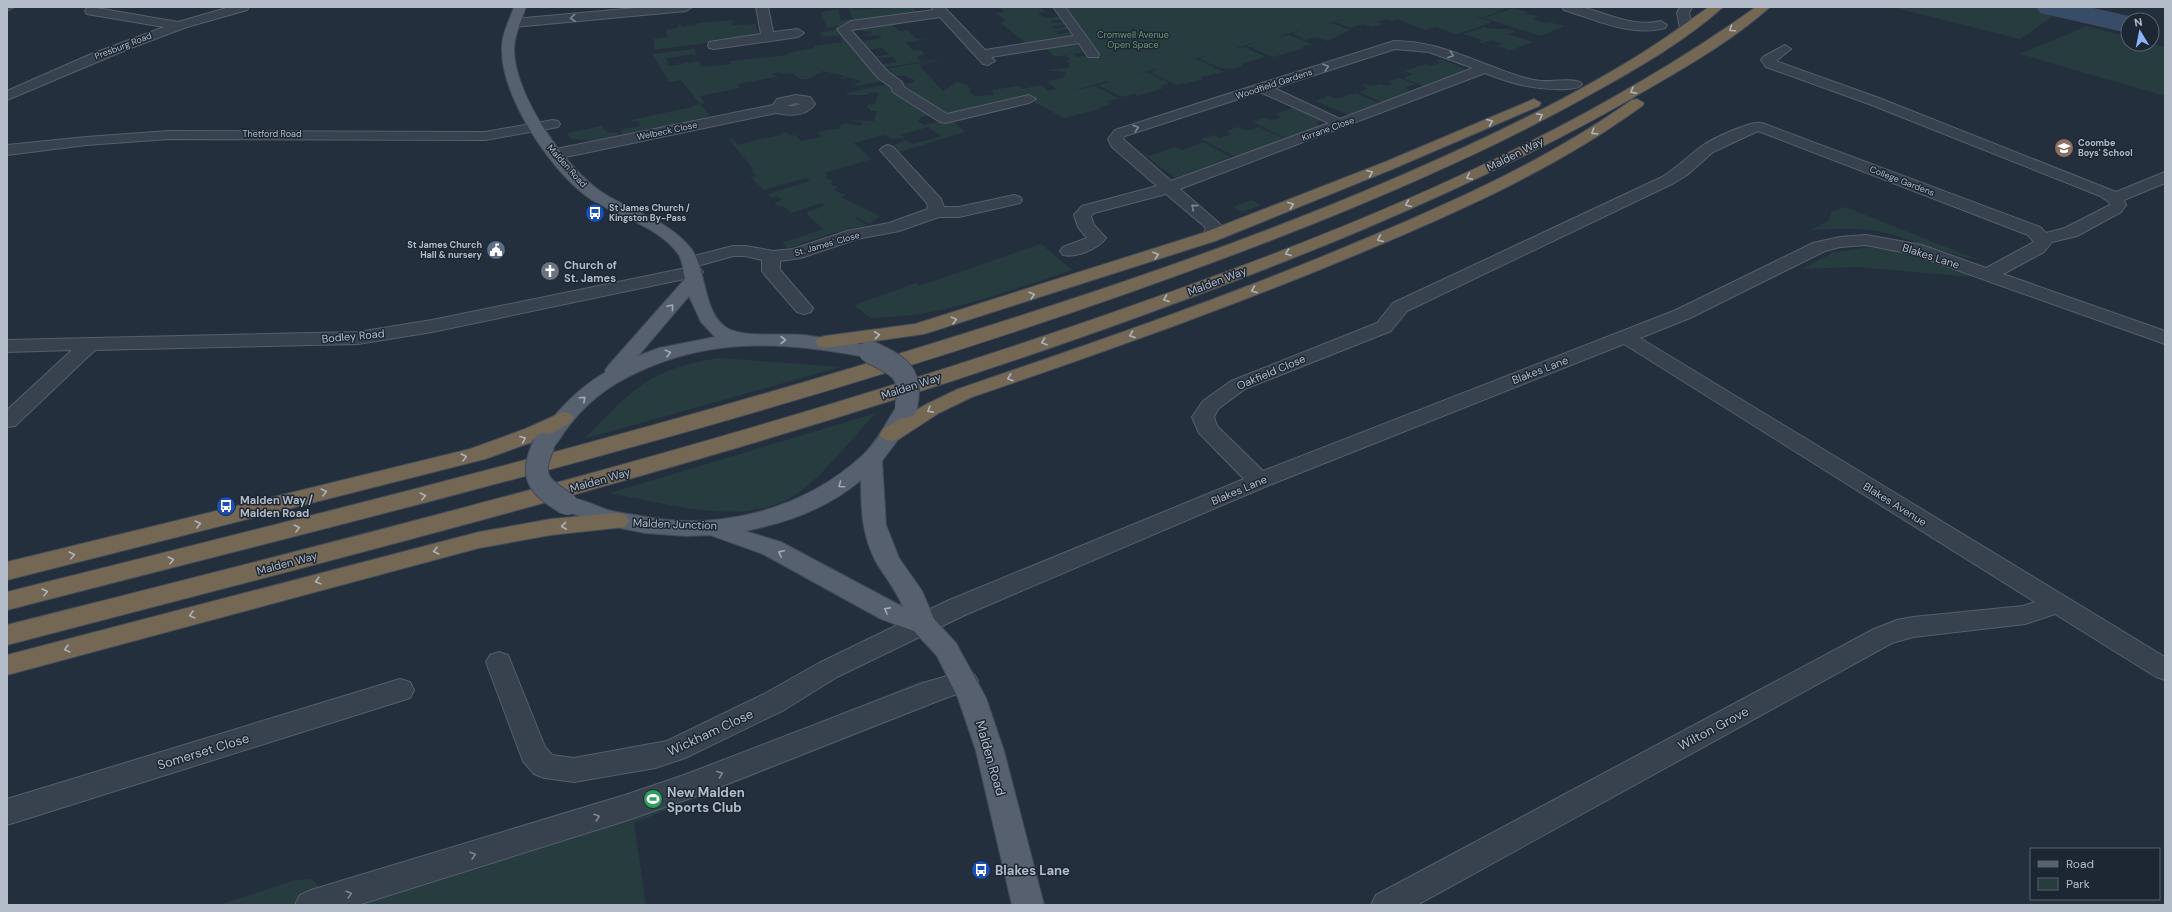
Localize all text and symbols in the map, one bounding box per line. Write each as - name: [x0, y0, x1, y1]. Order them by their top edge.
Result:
- north arrow: [2120, 12, 2160, 52]
- one-way arrow: [570, 13, 576, 22]
- text: N: [2133, 15, 2143, 30]
- one-way arrow: [1729, 24, 1736, 32]
- street label: Presburg Road: [93, 29, 154, 62]
- park label: Cromwell Avenue Open Space: [1097, 29, 1169, 51]
- one-way arrow: [1448, 51, 1455, 59]
- one-way arrow: [1323, 63, 1330, 72]
- street label: Woodfield Gardens: [1234, 66, 1314, 102]
- one-way arrow: [1630, 86, 1637, 94]
- one-way arrow: [1536, 113, 1543, 121]
- street label: Kirrane Close: [1300, 114, 1356, 144]
- street label: Welbeck Close: [636, 119, 698, 143]
- one-way arrow: [1486, 119, 1494, 127]
- one-way arrow: [1132, 124, 1139, 132]
- one-way arrow: [1591, 127, 1598, 135]
- street label: Thetford Road: [242, 128, 302, 140]
- street label: Malden Way: [1484, 134, 1546, 174]
- school or university icon: Coombe Boys' School: [2053, 137, 2075, 159]
- place label: Coombe Boys' School: [2078, 137, 2133, 159]
- street label: Malden Road: [545, 142, 590, 190]
- street label: College Gardens: [1868, 163, 1937, 199]
- one-way arrow: [1367, 169, 1374, 177]
- one-way arrow: [1465, 172, 1473, 180]
- one-way arrow: [1405, 199, 1413, 207]
- one-way arrow: [1287, 201, 1294, 209]
- bus stop icon: St James Church / Kingston By-Pass: [584, 202, 606, 224]
- place label: St James Church / Kingston By-Pass: [609, 202, 690, 224]
- one-way arrow: [1192, 205, 1199, 212]
- street label: St. James' Close: [793, 229, 861, 259]
- one-way arrow: [1376, 235, 1383, 243]
- place label: St James Church Hall & nursery: [407, 239, 483, 261]
- public building icon: St James Church Hall & nursery: [485, 239, 507, 261]
- street label: Blakes Lane: [1901, 240, 1961, 272]
- one-way arrow: [1284, 249, 1291, 257]
- one-way arrow: [1152, 251, 1159, 259]
- place label: Church of St. James: [564, 258, 617, 285]
- church icon: Church of St. James: [539, 260, 561, 282]
- street label: Malden Way: [1185, 263, 1249, 299]
- one-way arrow: [1251, 285, 1259, 293]
- one-way arrow: [1029, 291, 1036, 300]
- one-way arrow: [1163, 295, 1170, 303]
- one-way arrow: [666, 305, 673, 312]
- one-way arrow: [951, 316, 958, 324]
- street label: Bodley Road: [321, 326, 385, 346]
- one-way arrow: [1129, 330, 1136, 339]
- one-way arrow: [874, 331, 880, 340]
- one-way arrow: [780, 336, 786, 344]
- one-way arrow: [1040, 338, 1047, 346]
- one-way arrow: [664, 349, 671, 358]
- street label: Oakfield Close: [1234, 351, 1308, 393]
- street label: Blakes Lane: [1510, 353, 1570, 387]
- street label: Malden Way: [879, 370, 943, 402]
- one-way arrow: [1006, 373, 1013, 381]
- one-way arrow: [578, 396, 586, 403]
- one-way arrow: [927, 405, 934, 413]
- one-way arrow: [519, 435, 526, 443]
- one-way arrow: [460, 453, 467, 462]
- street label: Malden Way: [568, 465, 632, 495]
- street label: Blakes Lane: [1209, 472, 1269, 508]
- street label: Blakes Avenue: [1861, 479, 1929, 529]
- one-way arrow: [839, 480, 846, 487]
- one-way arrow: [320, 488, 327, 497]
- one-way arrow: [420, 492, 426, 500]
- place label: Malden Way / Malden Road: [240, 493, 313, 520]
- bus stop icon: Malden Way / Malden Road: [215, 495, 237, 517]
- street label: Malden Junction: [633, 516, 717, 532]
- one-way arrow: [195, 520, 201, 528]
- one-way arrow: [561, 521, 567, 530]
- one-way arrow: [294, 524, 300, 532]
- one-way arrow: [433, 546, 440, 554]
- street label: Malden Way: [255, 548, 319, 578]
- one-way arrow: [777, 550, 785, 558]
- one-way arrow: [68, 551, 75, 560]
- one-way arrow: [168, 556, 174, 564]
- one-way arrow: [315, 577, 321, 585]
- one-way arrow: [42, 588, 48, 596]
- one-way arrow: [884, 607, 891, 615]
- one-way arrow: [189, 610, 196, 619]
- one-way arrow: [64, 644, 70, 652]
- street label: Wilton Grove: [1675, 703, 1752, 754]
- street label: Wickham Close: [664, 705, 756, 760]
- street label: Malden Road: [972, 718, 1009, 798]
- street label: Somerset Close: [155, 729, 251, 774]
- one-way arrow: [716, 771, 723, 779]
- place label: New Malden Sports Club: [667, 784, 745, 816]
- sports icon: New Malden Sports Club: [642, 788, 664, 810]
- one-way arrow: [593, 813, 600, 822]
- legend: [2030, 848, 2160, 900]
- one-way arrow: [469, 851, 476, 860]
- text: Road: [2066, 856, 2094, 872]
- bus stop icon: Blakes Lane: [970, 859, 992, 881]
- place label: Blakes Lane: [995, 862, 1070, 879]
- text: Park: [2066, 876, 2090, 892]
- one-way arrow: [345, 890, 352, 898]

